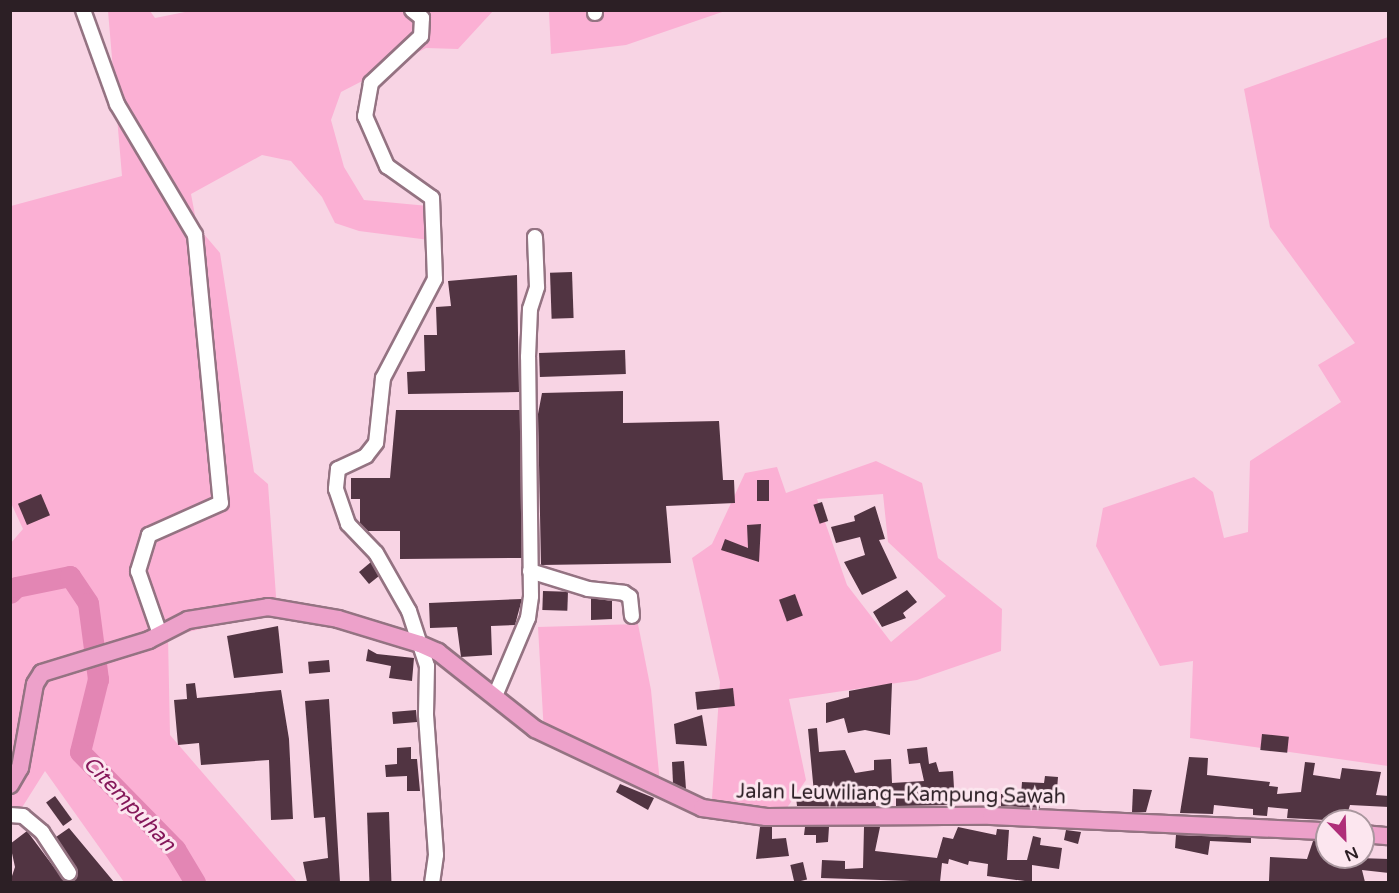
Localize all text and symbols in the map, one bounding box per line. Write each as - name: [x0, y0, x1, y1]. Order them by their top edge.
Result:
- water label: Citempuhan: [77, 751, 181, 857]
- street label: Jalan Leuwiliang–Kampung Sawah: [736, 780, 1066, 810]
- north arrow: [1315, 809, 1375, 869]
- text: N: [1341, 842, 1361, 865]

